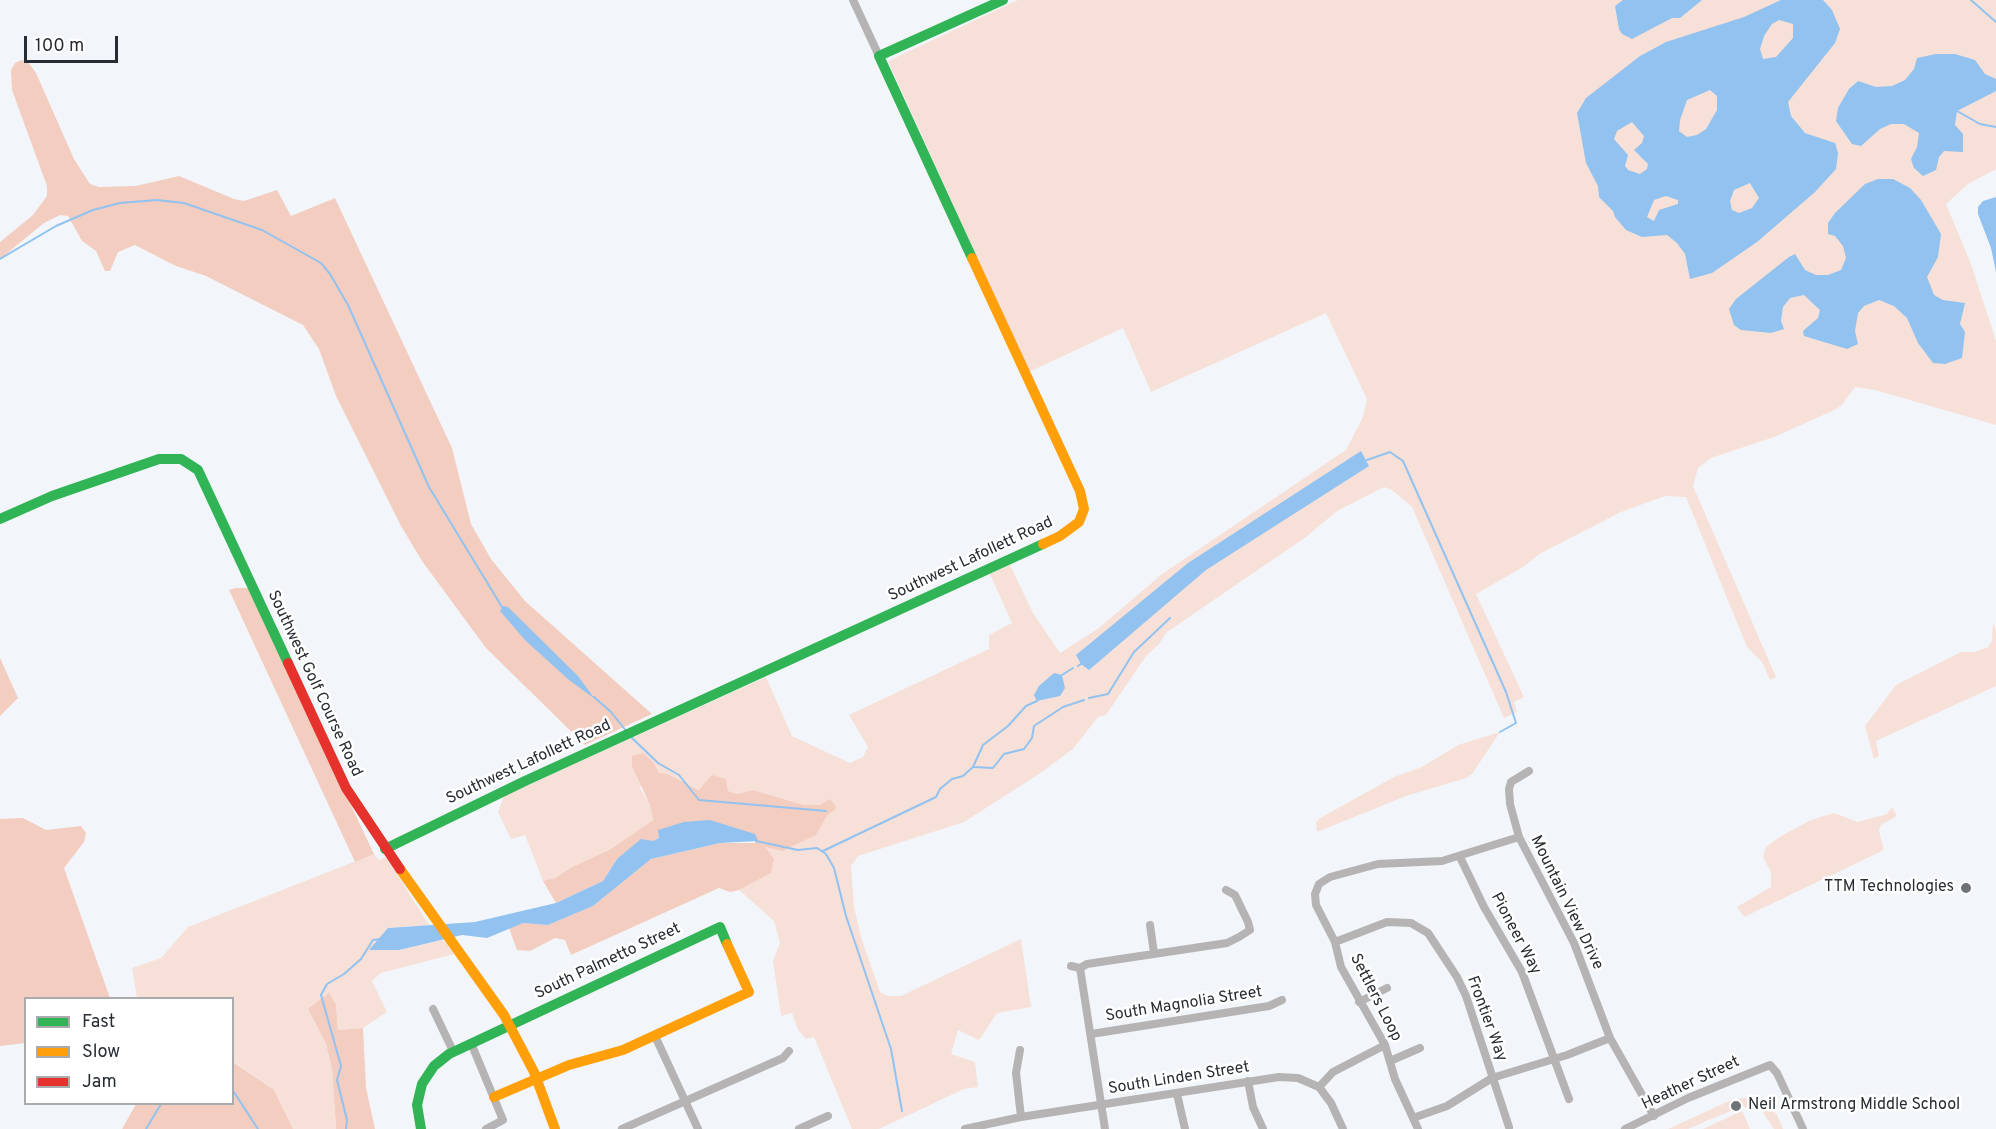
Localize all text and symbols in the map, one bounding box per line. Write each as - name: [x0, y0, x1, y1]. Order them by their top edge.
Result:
- scale bar: [27, 24, 122, 62]
- text: 100 m: [35, 35, 84, 58]
- street label: Southwest Lafollett Road: [886, 513, 1056, 607]
- street label: Southwest Golf Course Road: [262, 588, 366, 780]
- street label: Southwest Lafollett Road: [444, 716, 614, 810]
- street label: Mountain View Drive: [1525, 833, 1607, 973]
- place label: TTM Technologies: [1824, 878, 1954, 898]
- marker: TTM Technologies: [1959, 881, 1973, 895]
- street label: Pioneer Way: [1485, 890, 1545, 978]
- street label: South Palmetto Street: [532, 920, 684, 1004]
- street label: Settlers Loop: [1345, 951, 1405, 1045]
- street label: Frontier Way: [1462, 974, 1510, 1064]
- street label: South Magnolia Street: [1104, 983, 1264, 1027]
- legend: [24, 997, 234, 1105]
- text: Fast: [82, 1011, 115, 1034]
- text: Slow: [82, 1041, 120, 1064]
- street label: Heather Street: [1639, 1053, 1743, 1115]
- street label: South Linden Street: [1107, 1058, 1251, 1100]
- text: Jam: [82, 1071, 117, 1094]
- place label: Neil Armstrong Middle School: [1748, 1096, 1960, 1116]
- marker: Neil Armstrong Middle School: [1729, 1099, 1743, 1113]

